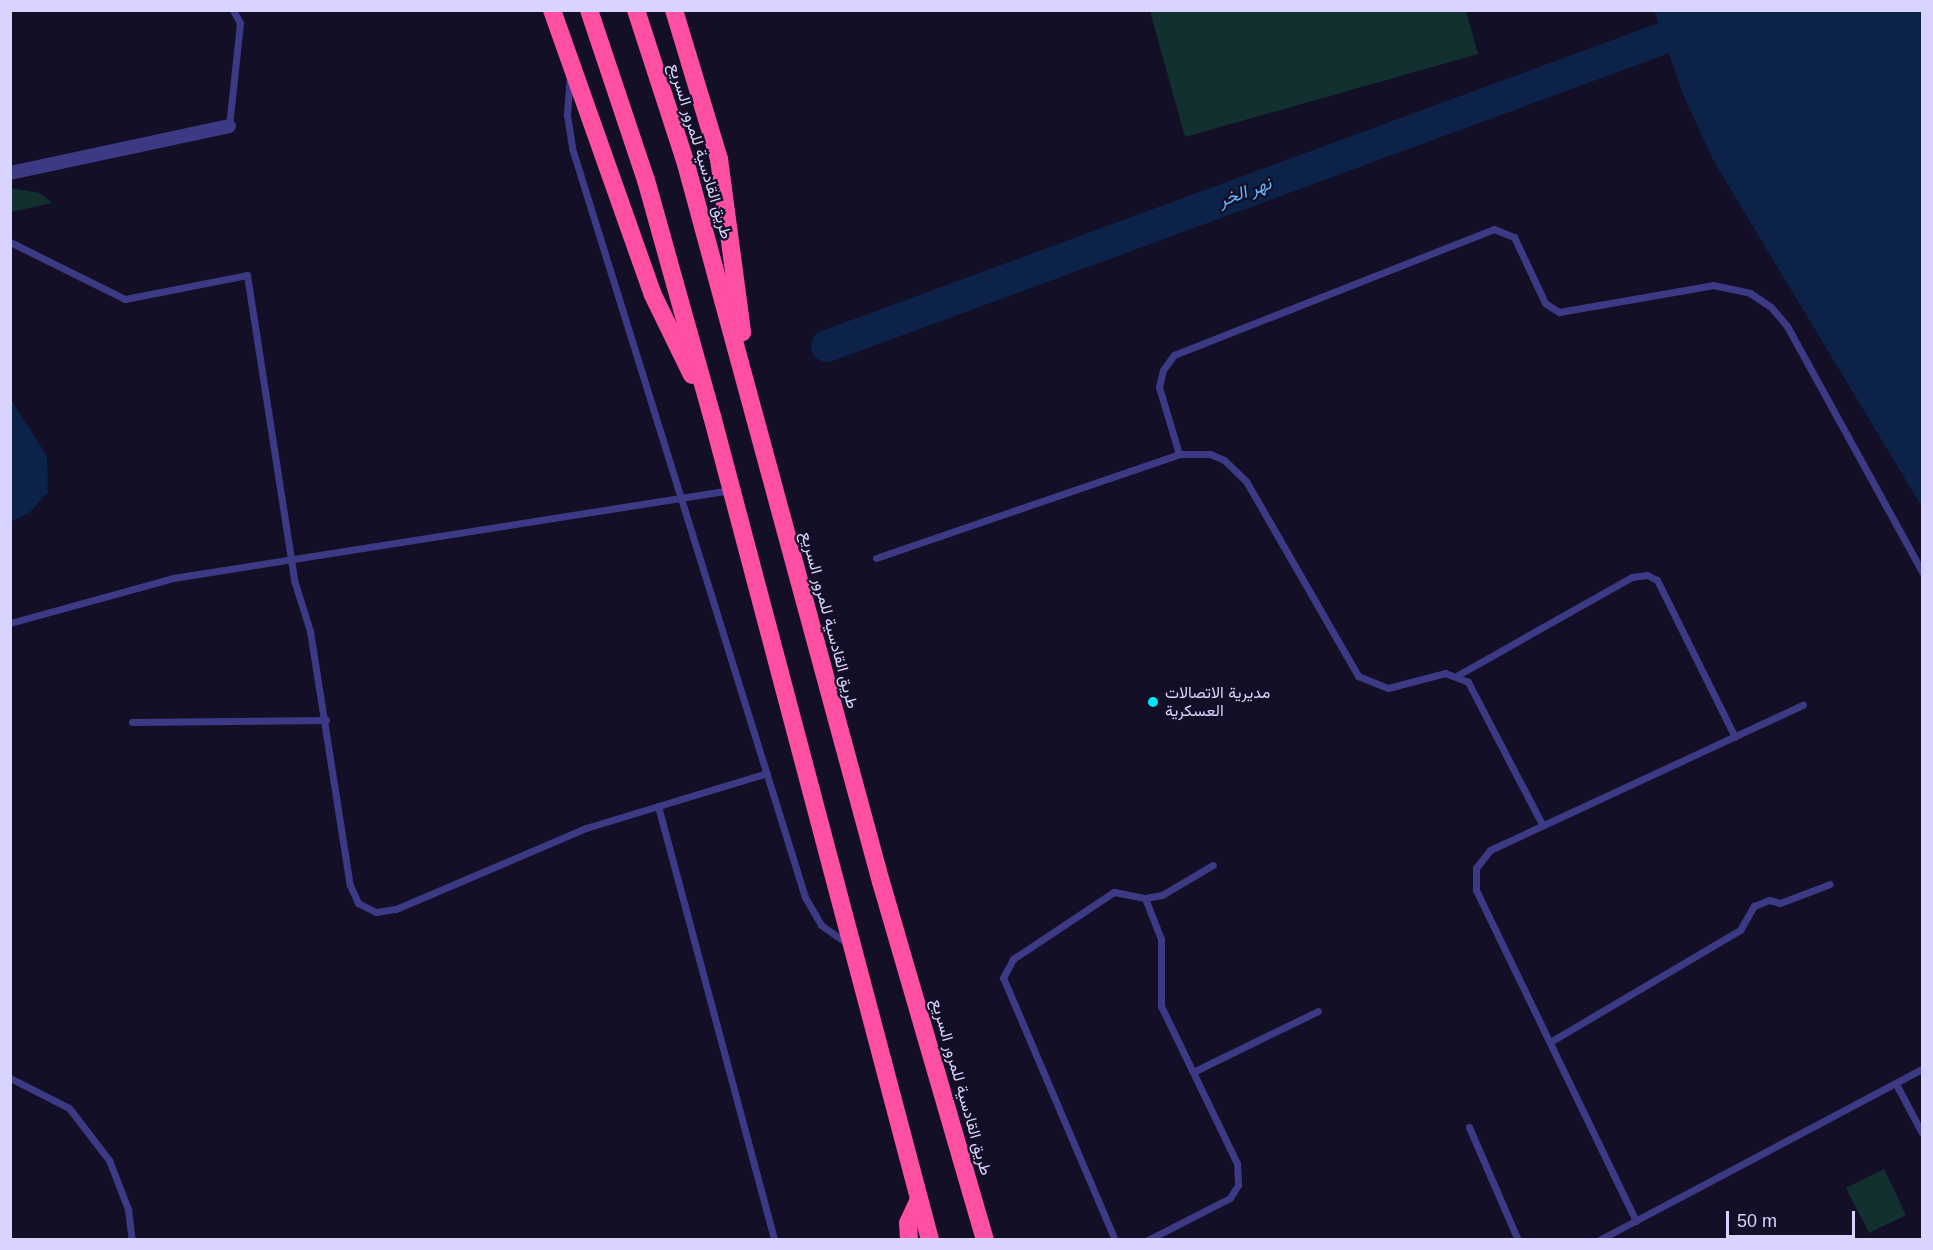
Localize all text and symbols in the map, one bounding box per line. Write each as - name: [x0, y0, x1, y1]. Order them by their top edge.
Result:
- street label: طريق القادسية للمرور السريع: [664, 61, 736, 241]
- water label: نهر الخر: [1216, 173, 1274, 211]
- street label: طريق القادسية للمرور السريع: [796, 529, 862, 711]
- place label: مديرية الاتصالات العسكرية: [1165, 683, 1270, 721]
- marker: مديرية الاتصالات العسكرية: [1146, 695, 1160, 709]
- street label: طريق القادسية للمرور السريع: [927, 996, 995, 1178]
- scale bar: [1729, 1199, 1858, 1237]
- text: 50 m: [1737, 1211, 1777, 1231]

